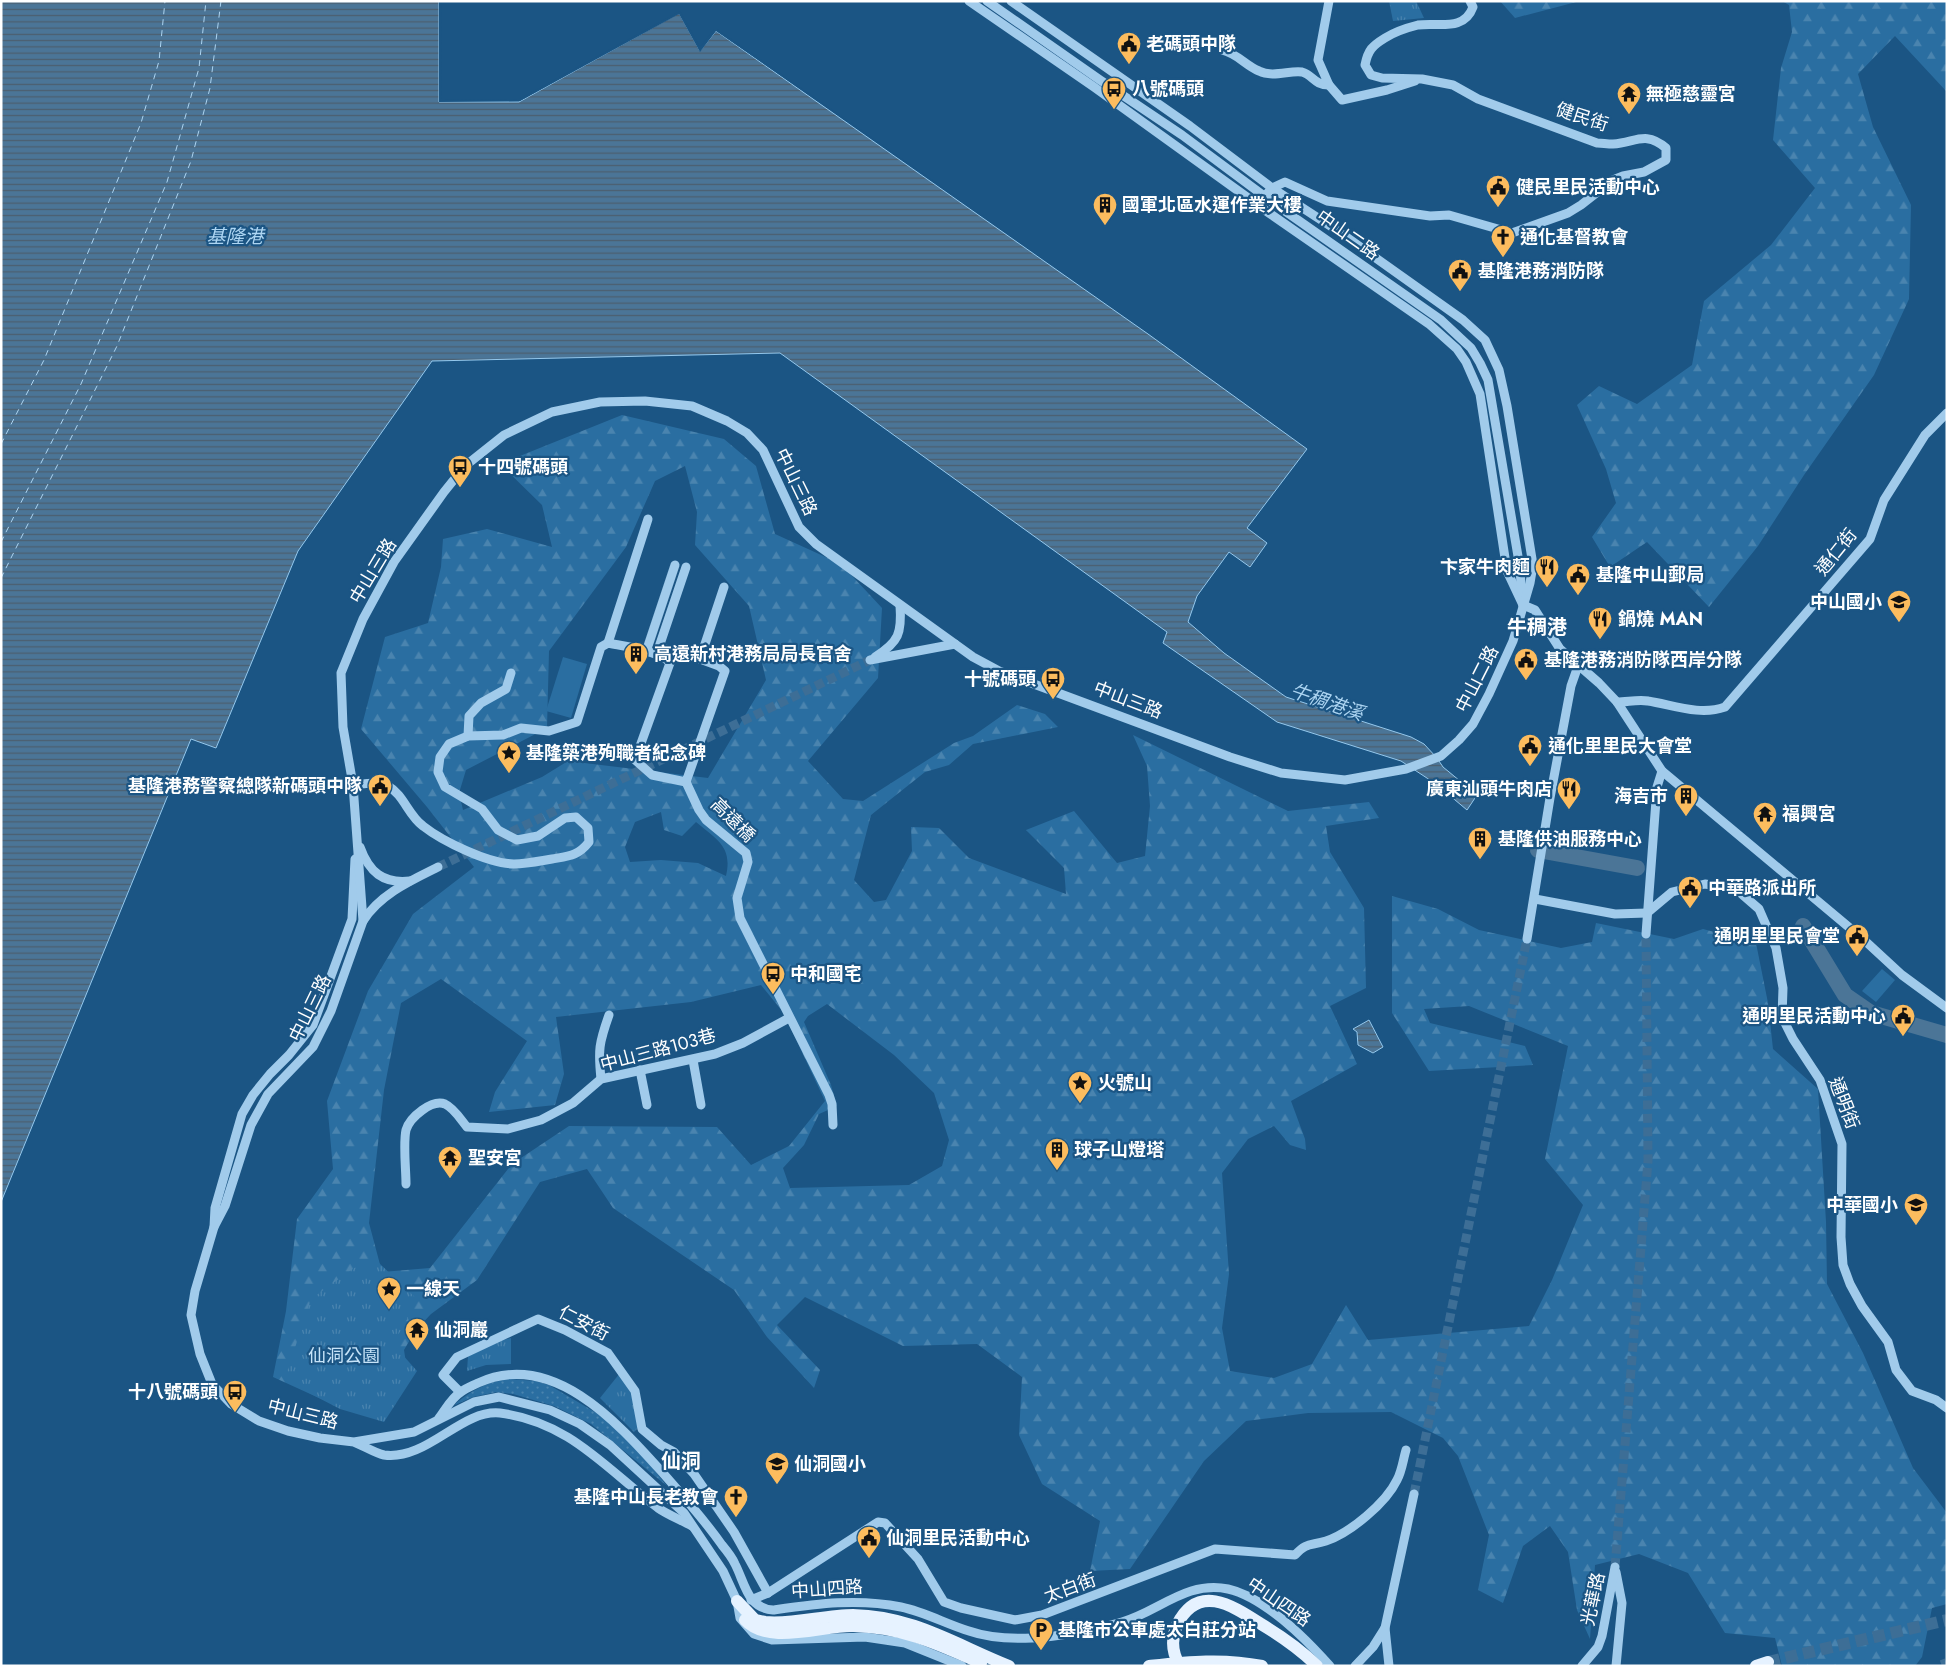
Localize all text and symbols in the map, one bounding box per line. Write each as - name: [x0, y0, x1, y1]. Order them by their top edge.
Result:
- public building icon: 老碼頭中隊: [1116, 31, 1142, 65]
- place label: 老碼頭中隊: [1146, 31, 1236, 57]
- bus stop icon: 八號碼頭: [1101, 76, 1127, 110]
- place label: 八號碼頭: [1132, 76, 1204, 102]
- temple icon: 無極慈靈宮: [1616, 81, 1642, 115]
- place label: 無極慈靈宮: [1646, 81, 1736, 107]
- street label: 健民街: [1552, 96, 1612, 138]
- public building icon: 健民里民活動中心: [1485, 174, 1511, 208]
- place label: 健民里民活動中心: [1516, 174, 1660, 200]
- building icon: 國軍北區水運作業大樓: [1092, 192, 1118, 226]
- place label: 國軍北區水運作業大樓: [1122, 192, 1302, 218]
- street label: 中山二路: [1311, 204, 1385, 266]
- water label: 基隆港: [206, 223, 266, 250]
- church icon: 通化基督教會: [1490, 224, 1516, 258]
- place label: 通化基督教會: [1520, 224, 1629, 250]
- public building icon: 基隆港務消防隊: [1447, 258, 1473, 292]
- place label: 基隆港務消防隊: [1478, 258, 1604, 284]
- street label: 中山三路: [769, 444, 823, 520]
- bus stop icon: 十四號碼頭: [447, 454, 473, 488]
- place label: 十四號碼頭: [478, 454, 568, 480]
- street label: 通仁街: [1809, 523, 1863, 581]
- street label: 中山三路: [343, 533, 403, 609]
- place label: 卞家牛肉麵: [1440, 554, 1530, 580]
- restaurant icon: 卞家牛肉麵: [1534, 554, 1560, 588]
- public building icon: 基隆中山郵局: [1565, 562, 1591, 596]
- place label: 基隆中山郵局: [1596, 562, 1704, 588]
- place label: 中山國小: [1810, 589, 1882, 615]
- school or university icon: 中山國小: [1886, 589, 1912, 623]
- restaurant icon: 鍋燒 MAN: [1587, 606, 1613, 640]
- place label: 鍋燒 MAN: [1618, 606, 1703, 632]
- district label: 牛稠港: [1507, 613, 1567, 642]
- building icon: 高遠新村港務局局長官舍: [623, 641, 649, 675]
- place label: 高遠新村港務局局長官舍: [654, 641, 852, 667]
- street label: 中山二路: [1449, 641, 1505, 717]
- public building icon: 基隆港務消防隊西岸分隊: [1513, 647, 1539, 681]
- place label: 基隆港務消防隊西岸分隊: [1544, 647, 1742, 673]
- place label: 十號碼頭: [964, 666, 1036, 692]
- bus stop icon: 十號碼頭: [1040, 666, 1066, 700]
- street label: 中山三路: [1090, 675, 1166, 725]
- water label: 牛稠港溪: [1287, 677, 1370, 728]
- public building icon: 通化里里民大會堂: [1517, 733, 1543, 767]
- place label: 通化里里民大會堂: [1548, 733, 1692, 759]
- place icon: 基隆築港殉職者紀念碑: [496, 740, 522, 774]
- place label: 基隆築港殉職者紀念碑: [526, 740, 706, 766]
- place label: 基隆港務警察總隊新碼頭中隊: [128, 773, 362, 799]
- public building icon: 基隆港務警察總隊新碼頭中隊: [367, 773, 393, 807]
- place label: 廣東汕頭牛肉店: [1426, 776, 1552, 802]
- restaurant icon: 廣東汕頭牛肉店: [1556, 776, 1582, 810]
- place label: 海吉市: [1614, 783, 1668, 809]
- building icon: 海吉市: [1673, 783, 1699, 817]
- street label: 高遠橋: [705, 792, 761, 848]
- temple icon: 福興宮: [1752, 801, 1778, 835]
- place label: 福興宮: [1782, 801, 1836, 827]
- building icon: 基隆供油服務中心: [1467, 826, 1493, 860]
- place label: 基隆供油服務中心: [1498, 826, 1642, 852]
- public building icon: 中華路派出所: [1677, 875, 1703, 909]
- place label: 中華路派出所: [1708, 875, 1816, 901]
- place label: 通明里里民會堂: [1714, 923, 1840, 949]
- public building icon: 通明里里民會堂: [1844, 923, 1870, 957]
- bus stop icon: 中和國宅: [760, 961, 786, 995]
- place label: 中和國宅: [790, 961, 862, 987]
- street label: 中山三路: [283, 970, 337, 1046]
- place label: 通明里民活動中心: [1742, 1003, 1886, 1029]
- public building icon: 通明里民活動中心: [1890, 1003, 1916, 1037]
- street label: 中山三路103巷: [597, 1022, 719, 1078]
- place icon: 火號山: [1067, 1070, 1093, 1104]
- place label: 火號山: [1098, 1070, 1152, 1096]
- street label: 通明街: [1822, 1073, 1866, 1133]
- building icon: 球子山燈塔: [1044, 1137, 1070, 1171]
- place label: 球子山燈塔: [1074, 1137, 1164, 1163]
- temple icon: 聖安宮: [437, 1145, 463, 1179]
- place label: 聖安宮: [468, 1145, 522, 1171]
- place label: 中華國小: [1826, 1192, 1898, 1218]
- school or university icon: 中華國小: [1903, 1192, 1929, 1226]
- place icon: 一線天: [376, 1276, 402, 1310]
- place label: 一線天: [406, 1276, 460, 1302]
- street label: 仁安街: [554, 1299, 614, 1347]
- temple icon: 仙洞巖: [404, 1317, 430, 1351]
- place label: 仙洞巖: [434, 1317, 488, 1343]
- park label: 仙洞公園: [308, 1343, 380, 1369]
- place label: 十八號碼頭: [128, 1379, 218, 1405]
- bus stop icon: 十八號碼頭: [222, 1379, 248, 1413]
- street label: 中山三路: [265, 1393, 341, 1435]
- district label: 仙洞: [661, 1447, 701, 1476]
- school or university icon: 仙洞國小: [764, 1451, 790, 1485]
- place label: 仙洞國小: [794, 1451, 866, 1477]
- place label: 基隆中山長老教會: [574, 1484, 719, 1510]
- church icon: 基隆中山長老教會: [723, 1484, 749, 1518]
- public building icon: 仙洞里民活動中心: [856, 1525, 882, 1559]
- place label: 仙洞里民活動中心: [886, 1525, 1030, 1551]
- street label: 太白街: [1040, 1567, 1100, 1609]
- street label: 光華路: [1575, 1570, 1611, 1628]
- street label: 中山四路: [1242, 1571, 1316, 1633]
- street label: 中山四路: [790, 1574, 864, 1604]
- parking icon: 基隆市公車處太白莊分站: [1028, 1617, 1054, 1651]
- place label: 基隆市公車處太白莊分站: [1058, 1617, 1256, 1643]

